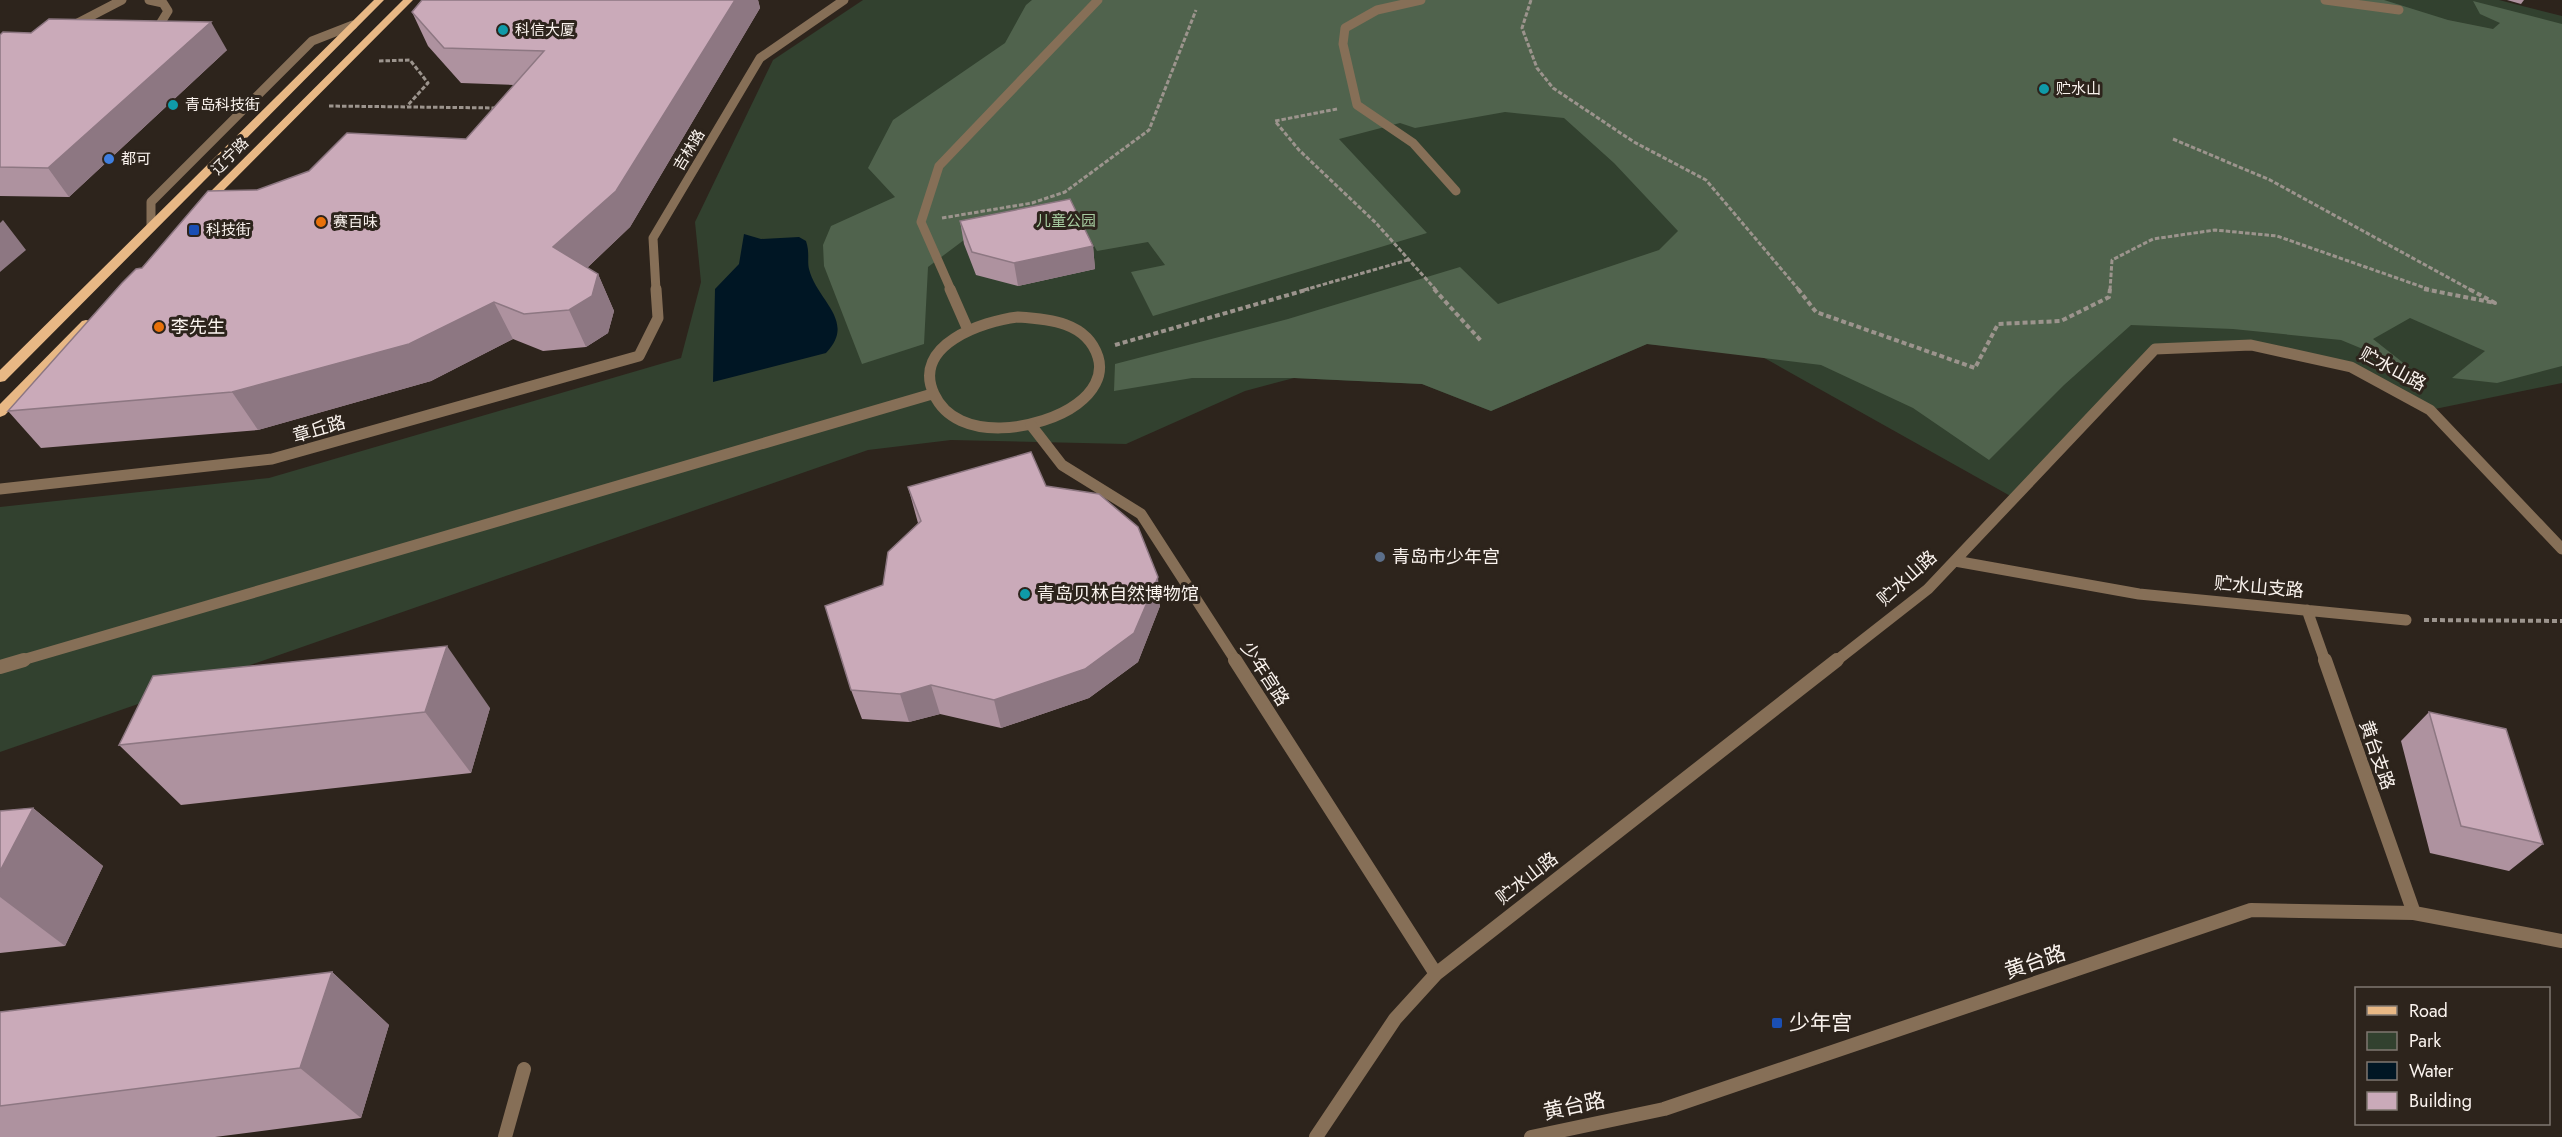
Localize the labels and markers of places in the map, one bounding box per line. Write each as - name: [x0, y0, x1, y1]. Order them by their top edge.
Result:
- place label: 科信大厦: [515, 19, 575, 41]
- marker: 科信大厦: [496, 23, 510, 37]
- place label: 贮水山: [2056, 78, 2101, 100]
- marker: 贮水山: [2037, 82, 2051, 96]
- place label: 青岛科技街: [185, 94, 260, 116]
- marker: 青岛科技街: [166, 98, 180, 112]
- place label: 都可: [121, 148, 151, 170]
- marker: 都可: [102, 152, 116, 166]
- place label: 赛百味: [333, 211, 378, 233]
- marker: 赛百味: [314, 215, 328, 229]
- place label: 科技街: [206, 219, 251, 241]
- marker: 科技街: [187, 223, 201, 237]
- place label: 李先生: [171, 314, 225, 340]
- marker: 李先生: [152, 320, 166, 334]
- place label: 青岛市少年宫: [1392, 544, 1500, 570]
- marker: 青岛市少年宫: [1373, 550, 1387, 564]
- place label: 青岛贝林自然博物馆: [1037, 581, 1199, 607]
- marker: 青岛贝林自然博物馆: [1018, 587, 1032, 601]
- place label: 少年宫: [1789, 1008, 1852, 1038]
- marker: 少年宫: [1770, 1016, 1784, 1030]

